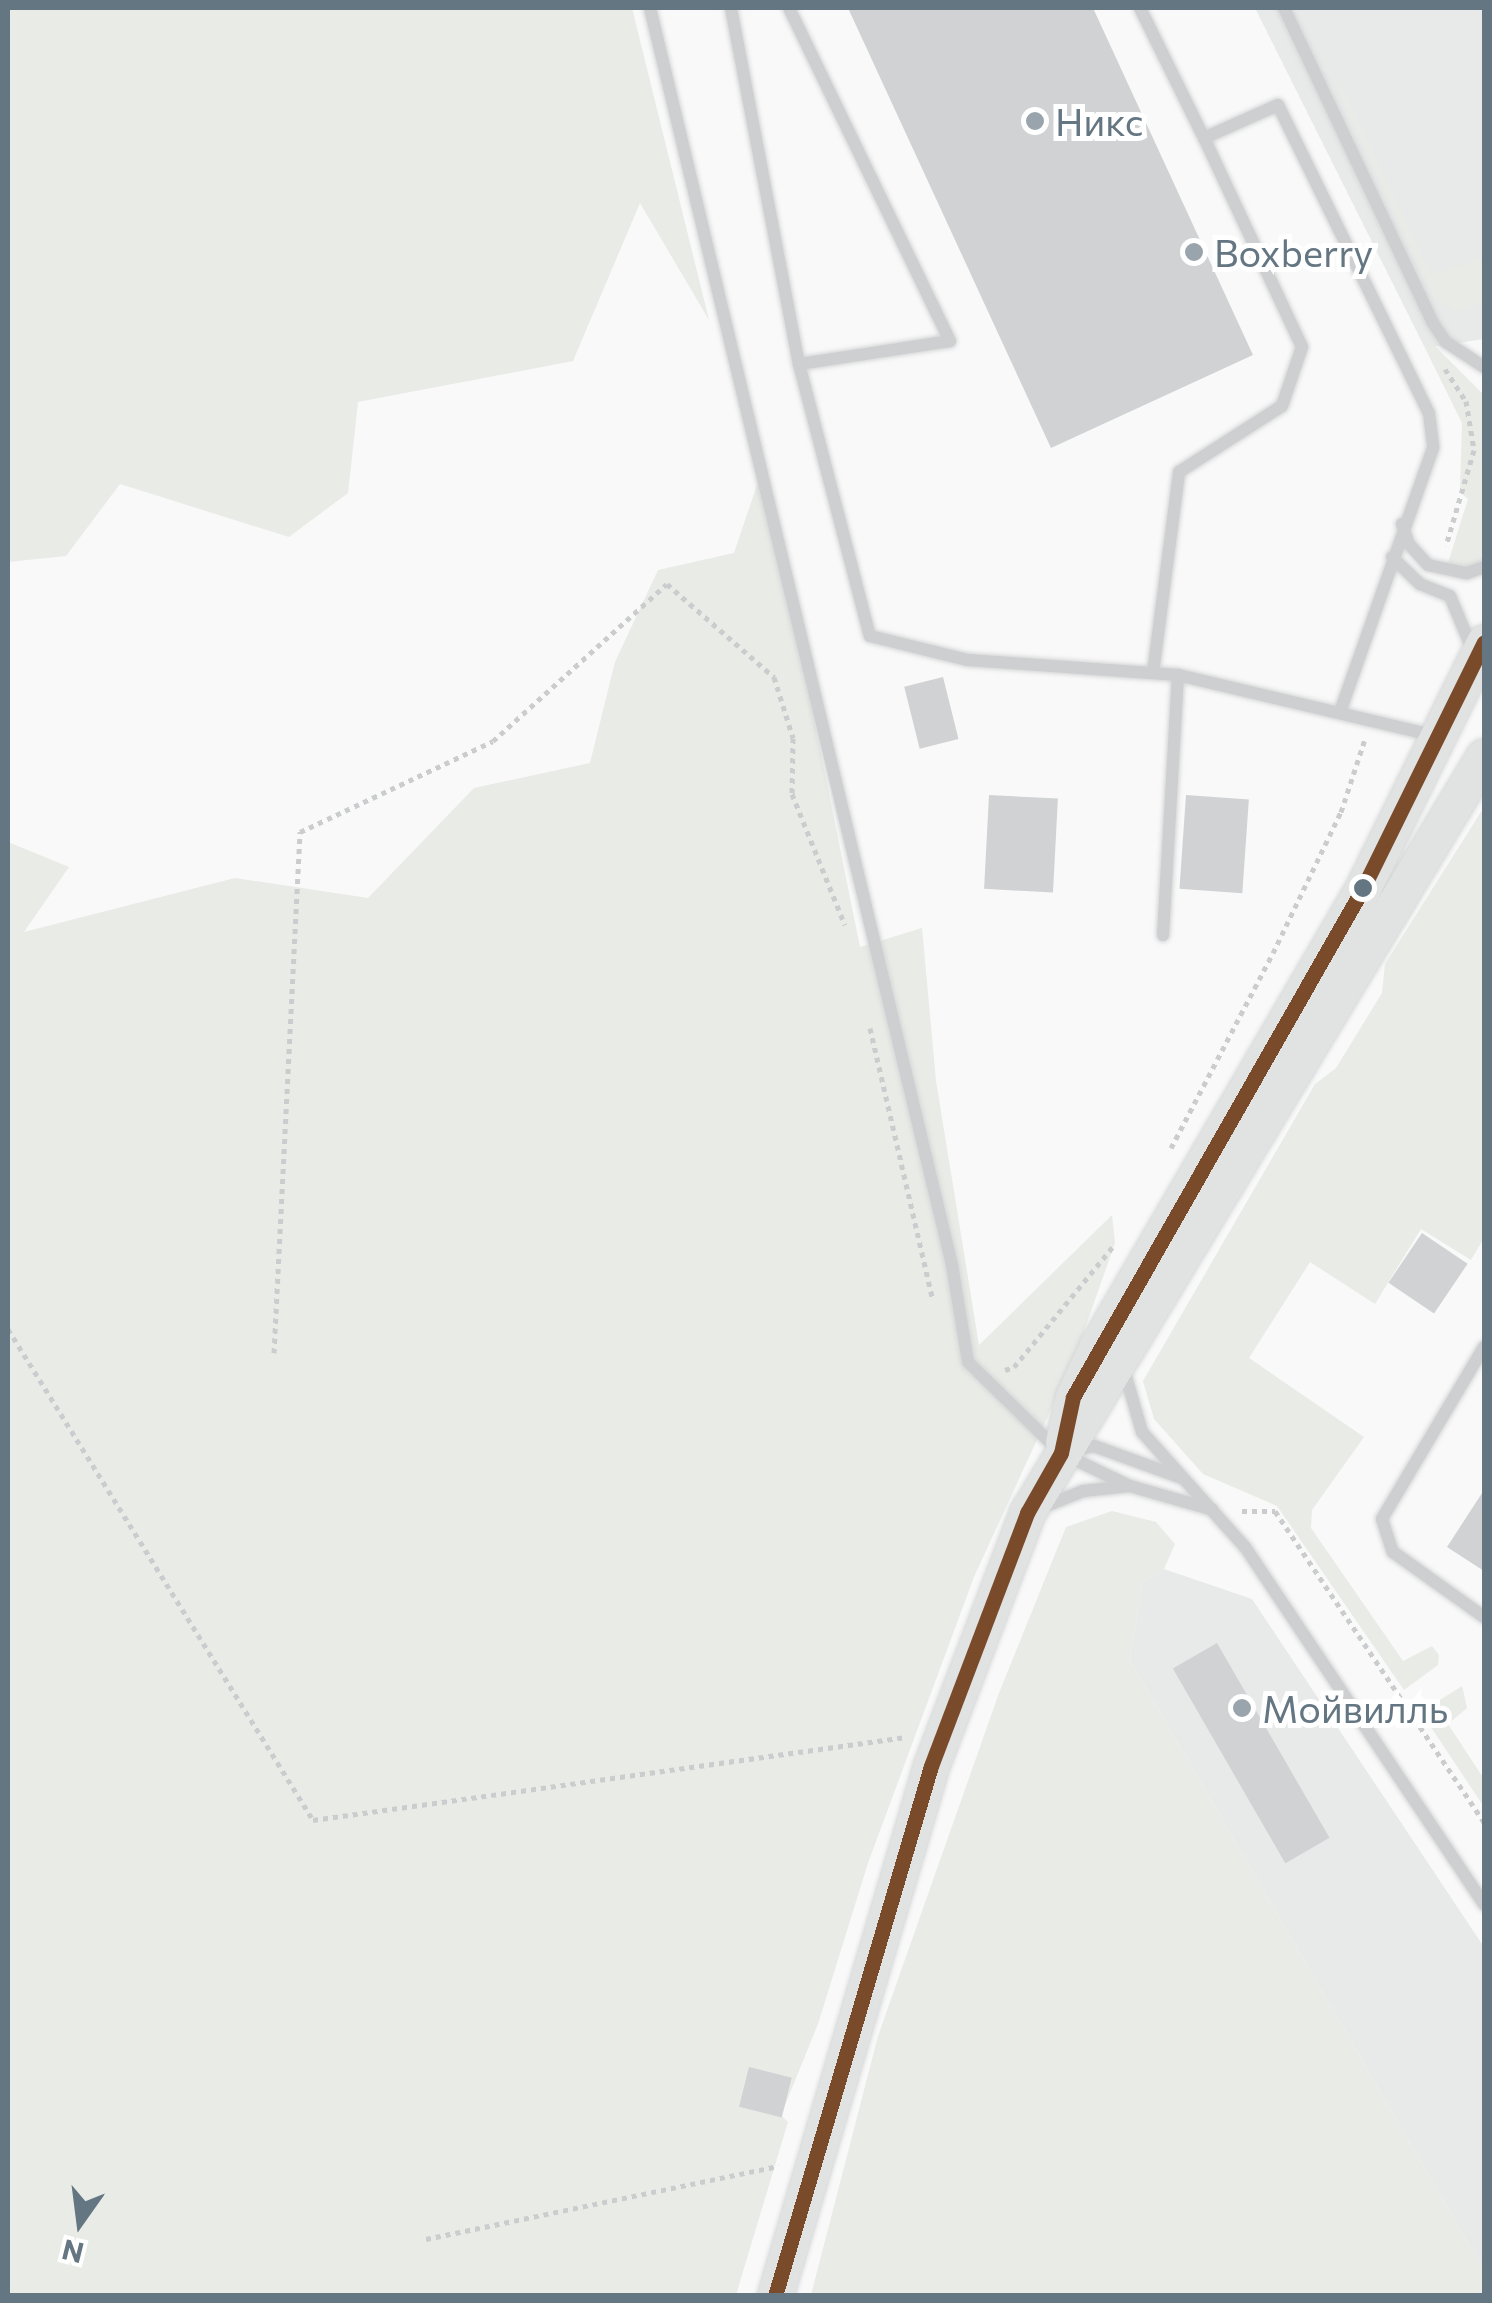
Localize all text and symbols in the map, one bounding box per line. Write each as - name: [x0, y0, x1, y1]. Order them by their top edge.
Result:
- place label: Никс: [1055, 98, 1144, 144]
- marker: Никс: [1024, 110, 1046, 132]
- place label: Boxberry: [1214, 229, 1373, 275]
- marker: Boxberry: [1183, 241, 1205, 263]
- unlabelled marker: [1353, 878, 1373, 898]
- place label: Мойвилль: [1262, 1685, 1448, 1731]
- marker: Мойвилль: [1231, 1697, 1253, 1719]
- north arrow: [30, 2173, 130, 2273]
- text: N: [58, 2233, 87, 2271]

